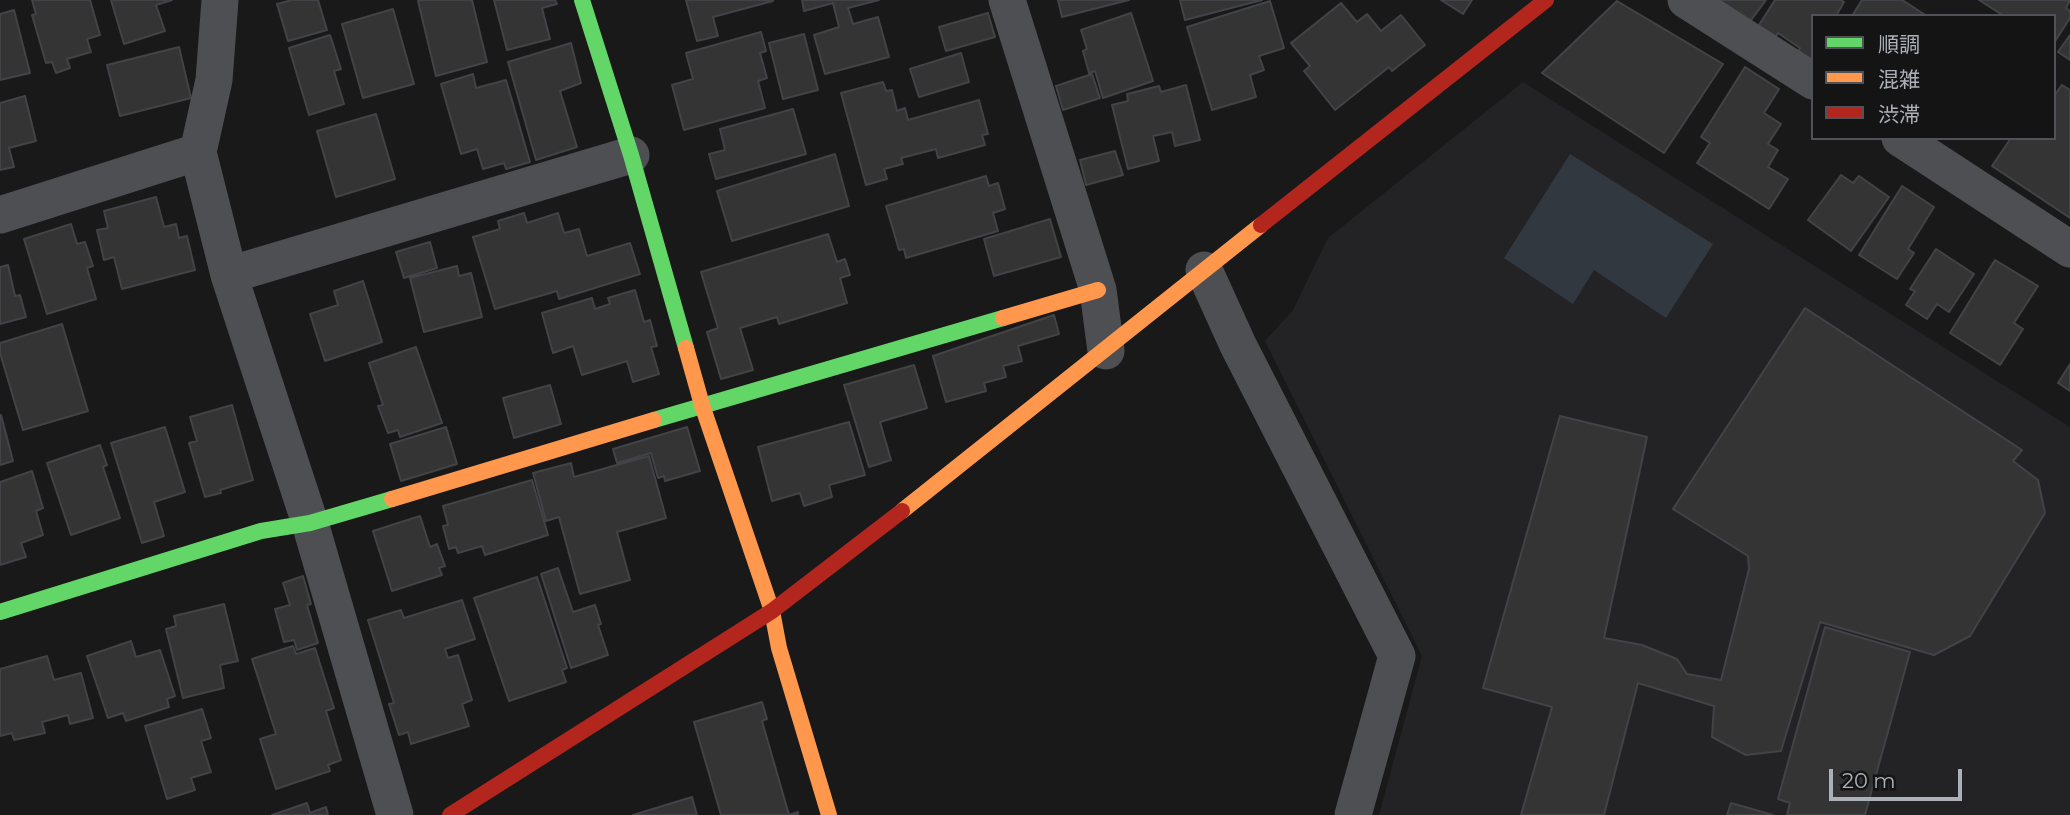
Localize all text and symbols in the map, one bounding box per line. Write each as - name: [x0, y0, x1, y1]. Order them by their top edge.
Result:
- legend: [1811, 14, 2056, 140]
- text: 順調: [1878, 32, 1920, 57]
- text: 混雑: [1878, 67, 1920, 92]
- text: 渋滞: [1878, 102, 1920, 127]
- scale bar: [1832, 756, 1965, 800]
- text: 20 m: [1842, 768, 1896, 793]

